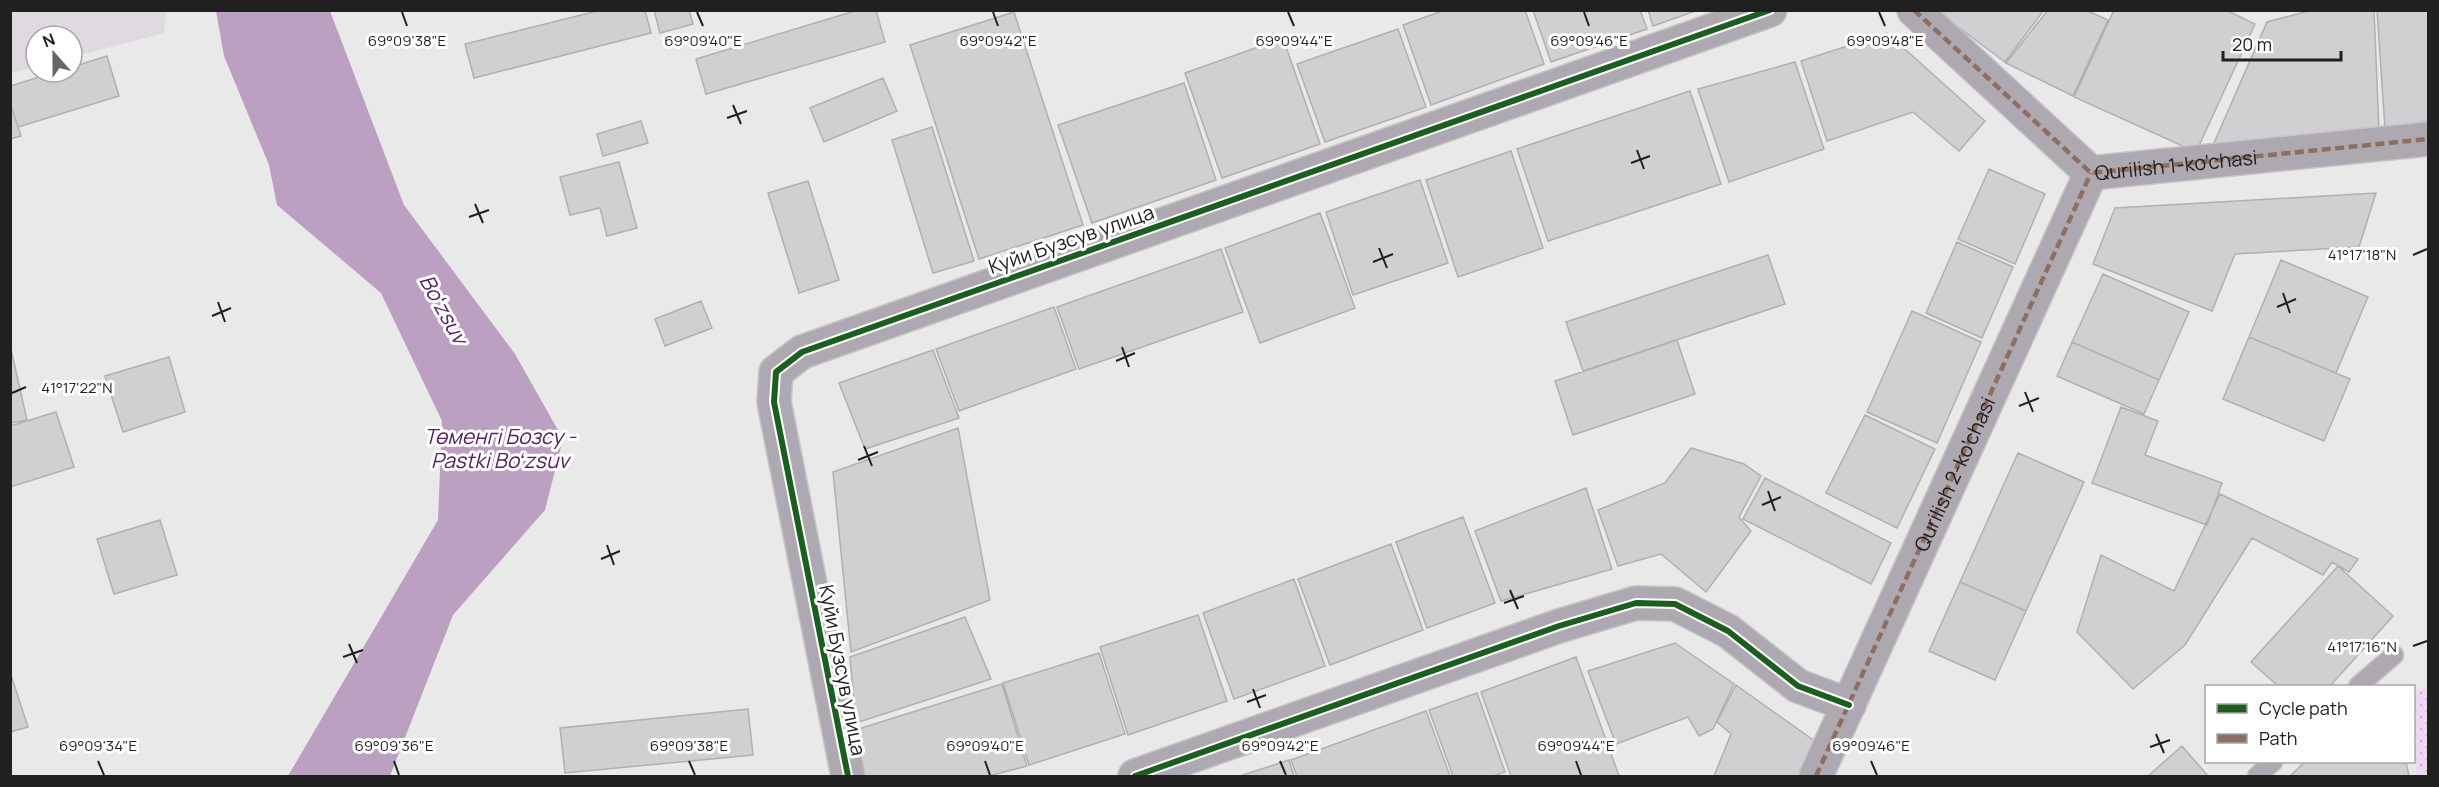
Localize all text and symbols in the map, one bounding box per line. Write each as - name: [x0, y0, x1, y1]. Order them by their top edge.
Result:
- north arrow: [24, 24, 84, 84]
- scale bar: [2223, 24, 2342, 62]
- text: N: [39, 28, 58, 52]
- text: 69°09'38"E: [368, 30, 446, 51]
- text: 69°09'40"E: [664, 30, 742, 51]
- text: 69°09'42"E: [960, 30, 1036, 51]
- text: 69°09'44"E: [1256, 30, 1332, 51]
- text: 69°09'46"E: [1550, 30, 1628, 51]
- text: 69°09'48"E: [1846, 30, 1924, 51]
- text: 20 m: [2232, 32, 2272, 56]
- street label: Qurilish 1-ko'chasi: [2093, 143, 2259, 186]
- street label: Куйи Бузсув улица: [985, 198, 1157, 280]
- text: 41°17'18"N: [2328, 244, 2396, 265]
- water label: Boʻzsuv: [414, 269, 476, 352]
- text: 41°17'22"N: [41, 377, 113, 398]
- street label: Qurilish 2-ko'chasi: [1907, 392, 2001, 555]
- water label: Төменгі Бозсу - Pastki Boʻzsuv: [424, 422, 577, 474]
- street label: Куйи Бузсув улица: [813, 582, 873, 758]
- text: 41°17'16"N: [2327, 636, 2397, 657]
- legend: [2205, 685, 2415, 763]
- text: Cycle path: [2259, 696, 2348, 720]
- text: Path: [2259, 726, 2297, 750]
- text: 69°09'34"E: [59, 735, 137, 756]
- text: 69°09'36"E: [355, 735, 433, 756]
- text: 69°09'38"E: [650, 735, 728, 756]
- text: 69°09'40"E: [946, 735, 1024, 756]
- text: 69°09'42"E: [1242, 735, 1318, 756]
- text: 69°09'44"E: [1538, 735, 1614, 756]
- text: 69°09'46"E: [1832, 735, 1910, 756]

